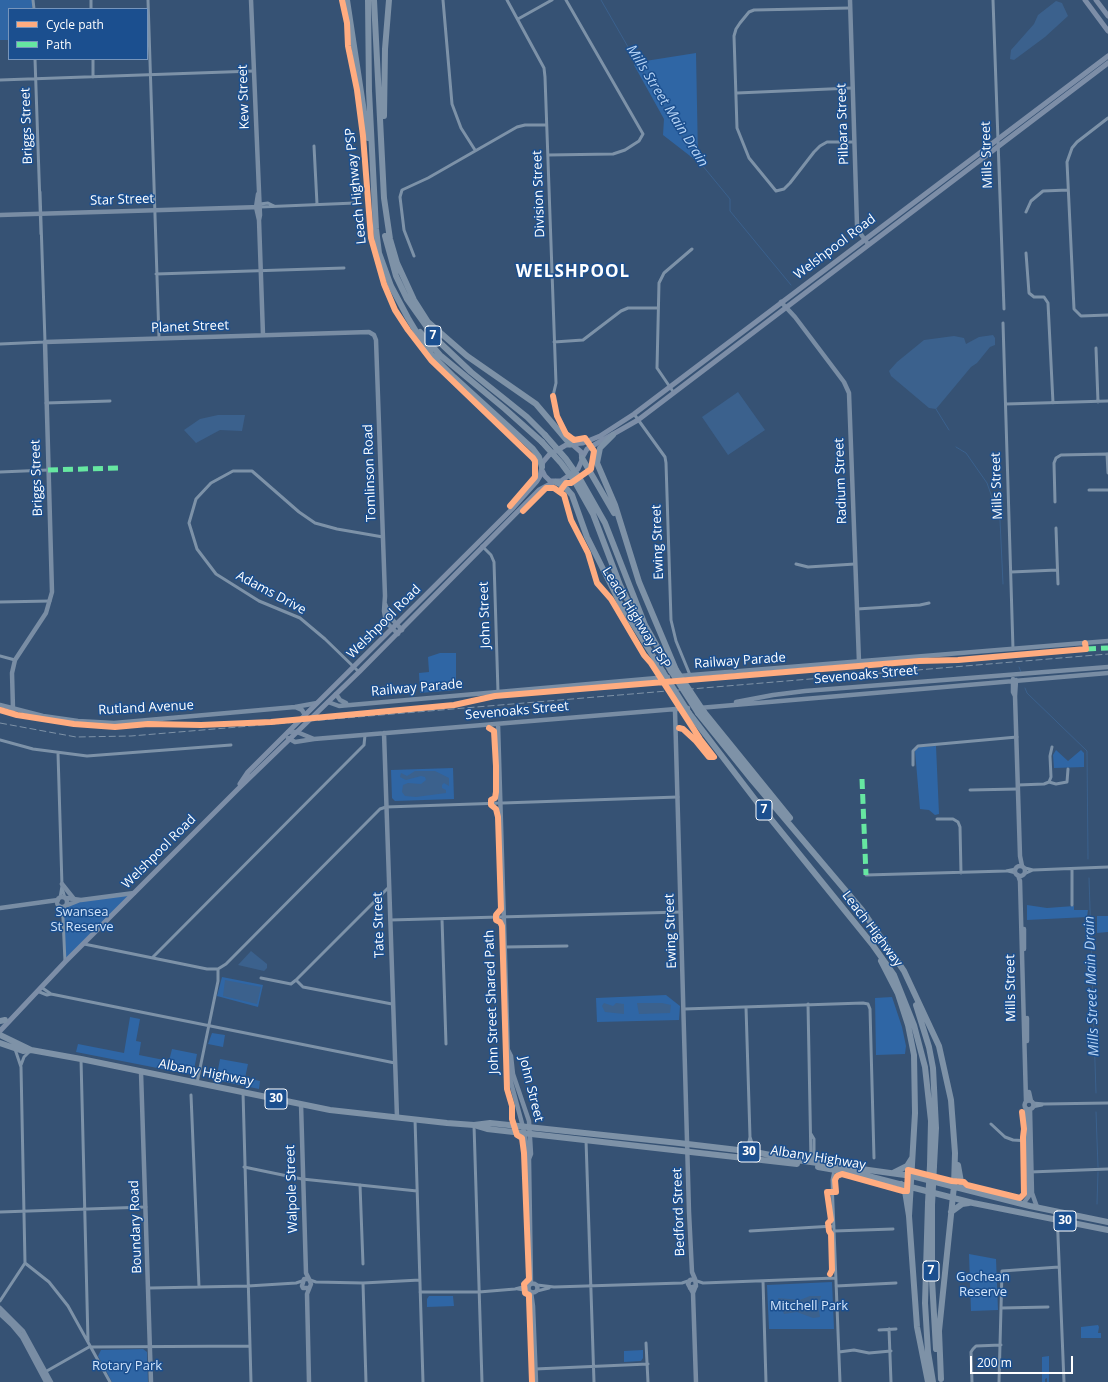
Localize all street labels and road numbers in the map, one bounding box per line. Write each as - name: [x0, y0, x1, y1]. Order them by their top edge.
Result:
- street label: Kew Street: [235, 64, 253, 130]
- street label: Pilbara Street: [834, 83, 852, 165]
- street label: Briggs Street: [18, 87, 36, 165]
- street label: Mills Street: [978, 121, 996, 189]
- street label: Leach Highway PSP: [342, 127, 370, 245]
- street label: Division Street: [530, 150, 548, 238]
- street label: Star Street: [90, 191, 154, 209]
- street label: Welshpool Road: [791, 211, 879, 283]
- street label: Planet Street: [151, 318, 229, 336]
- road number: 7: [425, 326, 441, 346]
- street label: Tomlinson Road: [360, 424, 380, 522]
- street label: Radium Street: [832, 438, 850, 524]
- street label: Briggs Street: [28, 439, 46, 517]
- street label: Mills Street: [988, 452, 1006, 520]
- street label: Ewing Street: [649, 504, 667, 580]
- street label: Leach Highway PSP: [598, 564, 674, 672]
- street label: Adams Drive: [233, 568, 309, 618]
- street label: John Street: [476, 581, 494, 649]
- street label: Welshpool Road: [344, 582, 424, 662]
- street label: Railway Parade: [694, 650, 786, 672]
- street label: Sevenoaks Street: [814, 663, 918, 687]
- street label: Railway Parade: [371, 676, 463, 700]
- street label: Rutland Avenue: [98, 698, 194, 718]
- street label: Sevenoaks Street: [465, 699, 569, 723]
- road number: 7: [756, 800, 772, 820]
- street label: Welshpool Road: [119, 812, 199, 892]
- street label: Leach Highway: [839, 888, 905, 970]
- street label: Tate Street: [370, 892, 388, 958]
- street label: Ewing Street: [662, 893, 680, 969]
- street label: John Street Shared Path: [482, 930, 502, 1074]
- street label: Mills Street: [1003, 954, 1019, 1022]
- street label: John Street: [515, 1055, 547, 1123]
- street label: Albany Highway: [157, 1056, 255, 1090]
- road number: 30: [265, 1089, 287, 1109]
- road number: 30: [738, 1142, 760, 1162]
- street label: Albany Highway: [769, 1143, 867, 1173]
- street label: Walpole Street: [283, 1144, 301, 1234]
- street label: Bedford Street: [670, 1167, 688, 1257]
- street label: Boundary Road: [127, 1180, 145, 1274]
- road number: 30: [1054, 1211, 1076, 1231]
- road number: 7: [923, 1261, 939, 1281]

